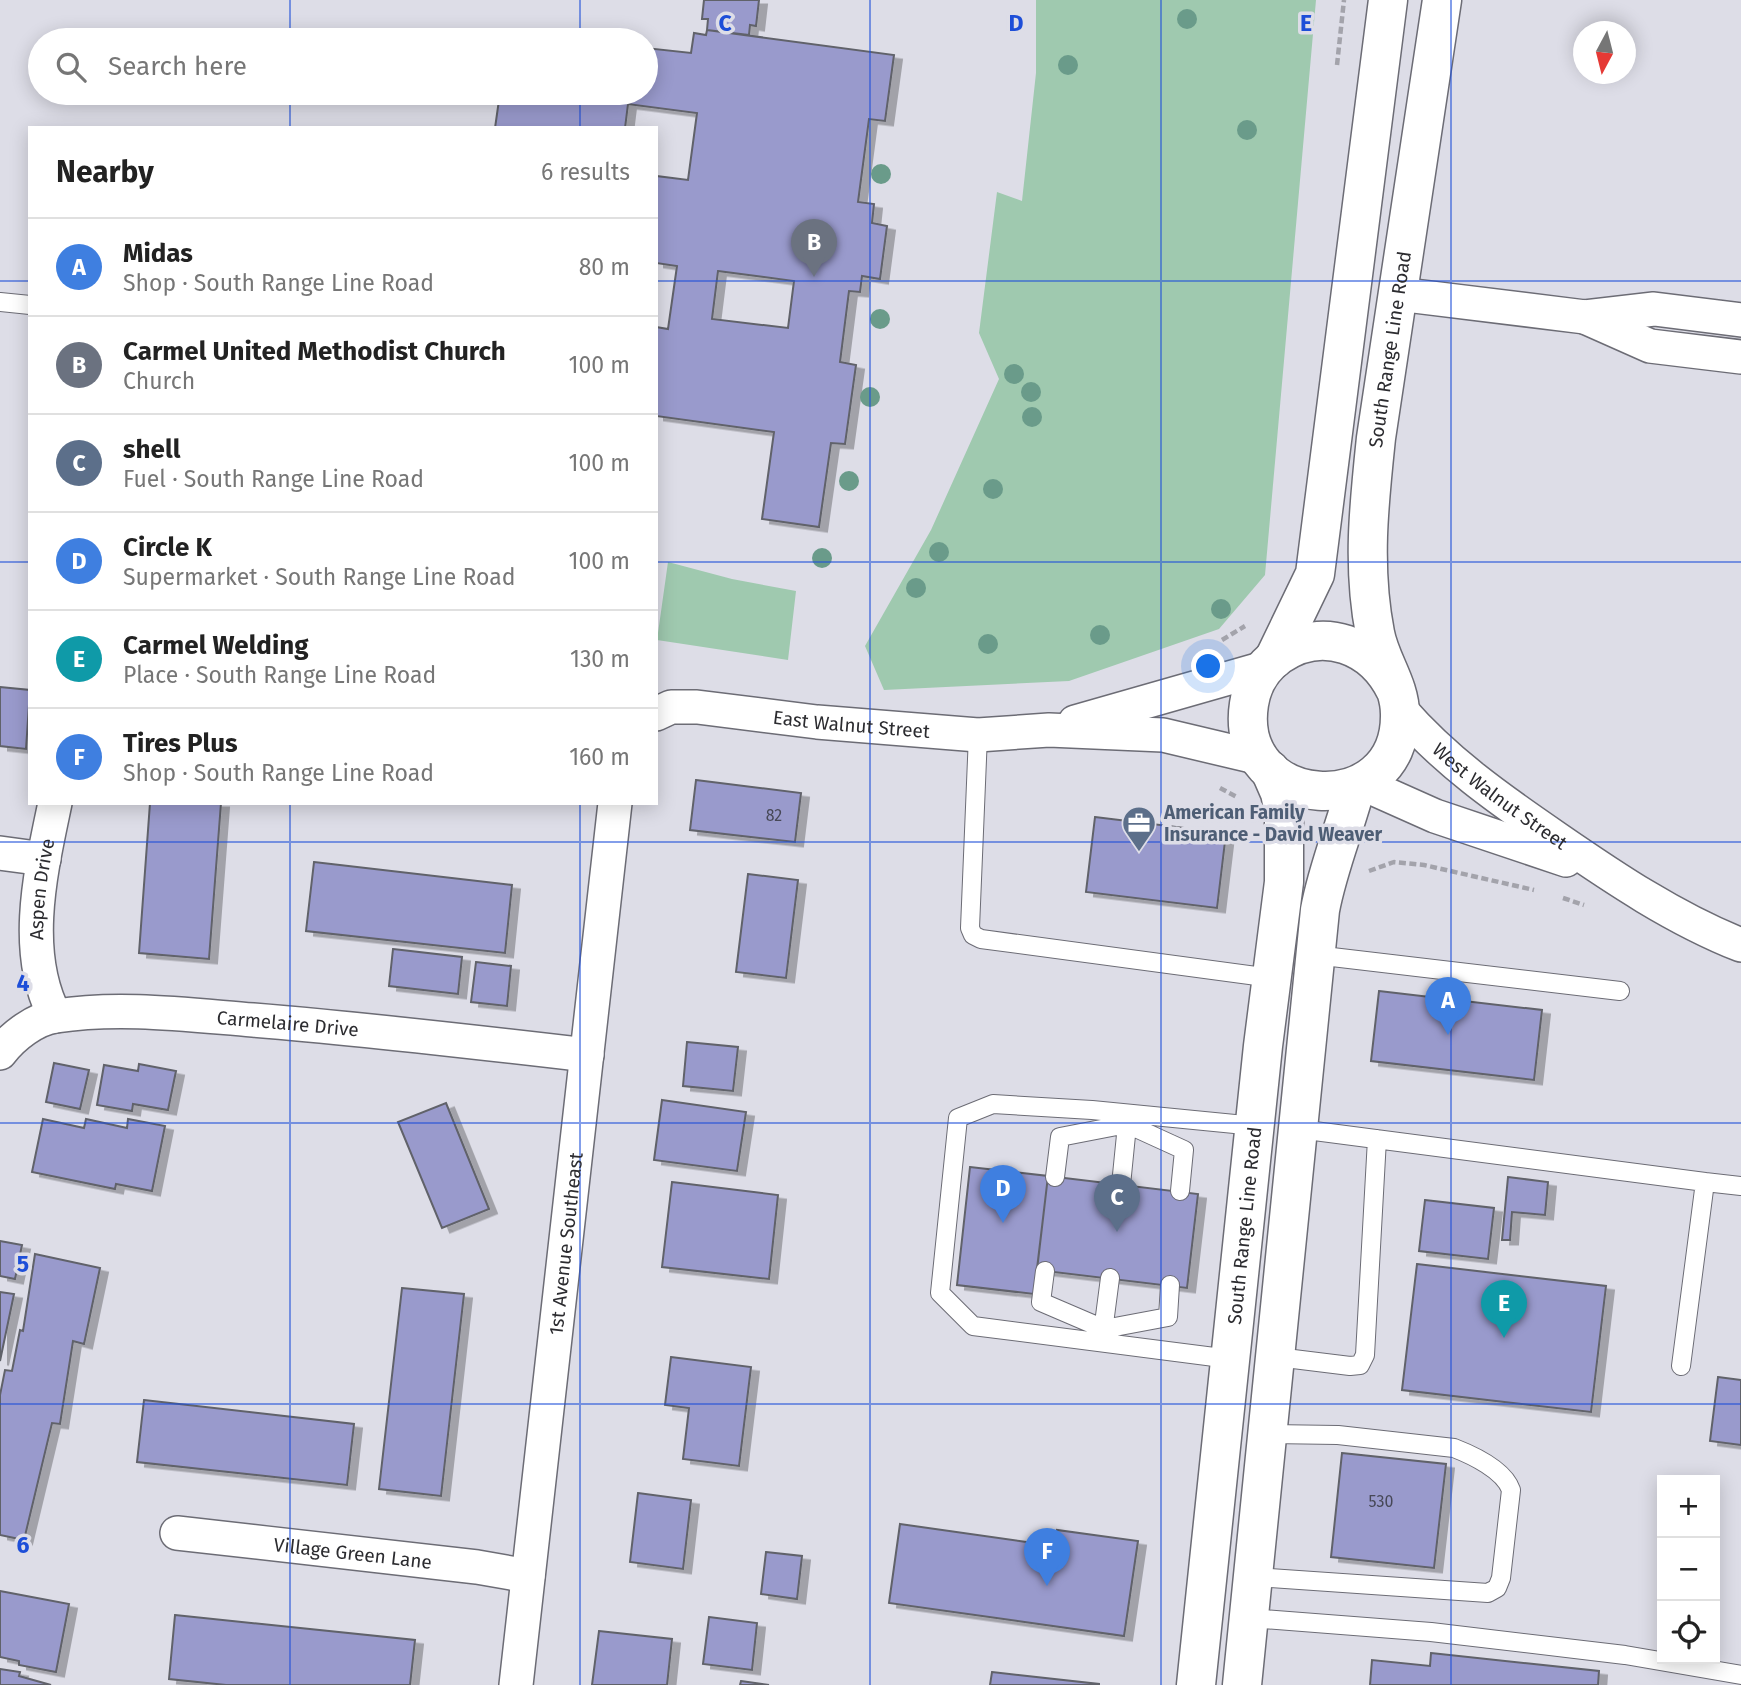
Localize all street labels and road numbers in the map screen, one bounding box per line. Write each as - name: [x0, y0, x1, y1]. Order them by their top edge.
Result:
- street label: South Range Line Road: [1364, 249, 1416, 449]
- street label: East Walnut Street: [772, 706, 931, 743]
- street label: West Walnut Street: [1428, 738, 1572, 855]
- street label: Aspen Drive: [25, 836, 59, 940]
- street label: Carmelaire Drive: [216, 1006, 360, 1042]
- street label: South Range Line Road: [1223, 1126, 1266, 1326]
- street label: 1st Avenue Southeast: [544, 1151, 588, 1336]
- street label: Village Green Lane: [273, 1533, 433, 1574]

